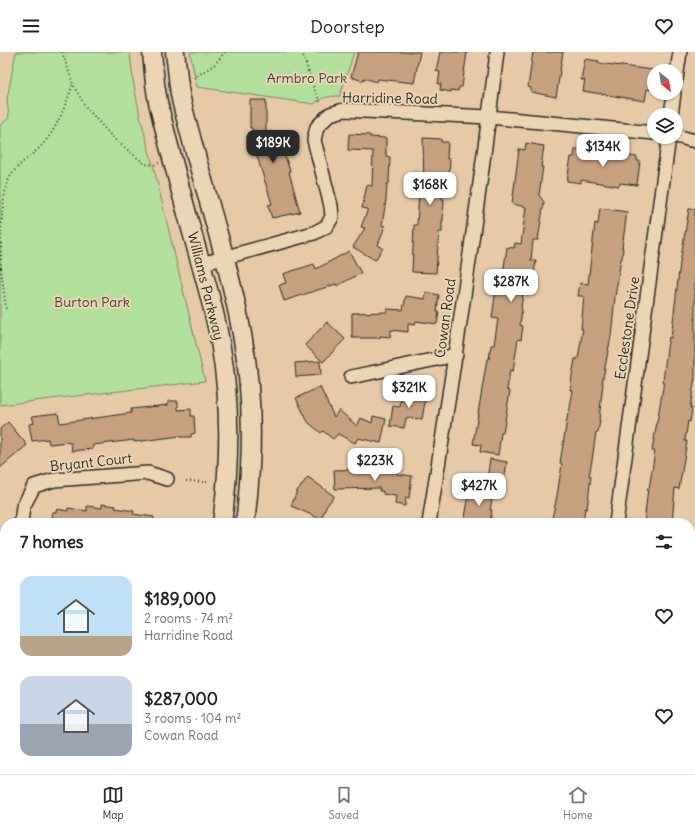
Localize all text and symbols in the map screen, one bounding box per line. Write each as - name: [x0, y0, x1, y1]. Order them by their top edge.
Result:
- icon: menu: [20, 15, 42, 37]
- text: Doorstep: [310, 15, 385, 38]
- icon: heart: [653, 15, 675, 37]
- north arrow: [647, 64, 683, 100]
- map controls: [647, 64, 683, 144]
- park label: Armbro Park: [267, 69, 347, 87]
- street label: Harridine Road: [342, 88, 438, 108]
- button: layers: [647, 108, 683, 144]
- pin: $189K: [245, 130, 301, 164]
- text: $189K: [255, 134, 291, 151]
- pin: $134K: [575, 134, 631, 168]
- text: $134K: [585, 138, 621, 155]
- pin: $168K: [402, 172, 458, 206]
- text: $168K: [412, 176, 448, 193]
- street label: Williams Parkway: [184, 230, 228, 342]
- pin: $287K: [483, 269, 539, 303]
- text: $287K: [493, 273, 529, 290]
- street label: Ecclestone Drive: [611, 275, 643, 381]
- street label: Cowan Road: [431, 277, 459, 359]
- park label: Burton Park: [54, 293, 130, 311]
- pin: $321K: [381, 375, 437, 409]
- text: $321K: [392, 379, 426, 396]
- pin: $223K: [347, 448, 403, 482]
- street label: Bryant Court: [49, 449, 133, 475]
- text: $223K: [357, 452, 393, 469]
- pin: $427K: [451, 473, 507, 507]
- text: $427K: [461, 477, 497, 494]
- text: 7 homes: [20, 531, 84, 553]
- icon: filters: [653, 531, 675, 553]
- text: $189,000: [144, 588, 216, 610]
- icon: home: [52, 592, 100, 640]
- icon: heart: [653, 605, 675, 627]
- text: 2 rooms · 74 m²: [144, 610, 233, 627]
- text: Harridine Road: [144, 627, 233, 644]
- text: $287,000: [144, 688, 218, 710]
- icon: home: [52, 692, 100, 740]
- icon: heart: [653, 705, 675, 727]
- text: 3 rooms · 104 m²: [144, 710, 241, 727]
- text: Cowan Road: [144, 727, 218, 744]
- tab: Map: [102, 784, 124, 822]
- tab: Saved: [329, 784, 359, 822]
- tab: Home: [563, 784, 593, 822]

